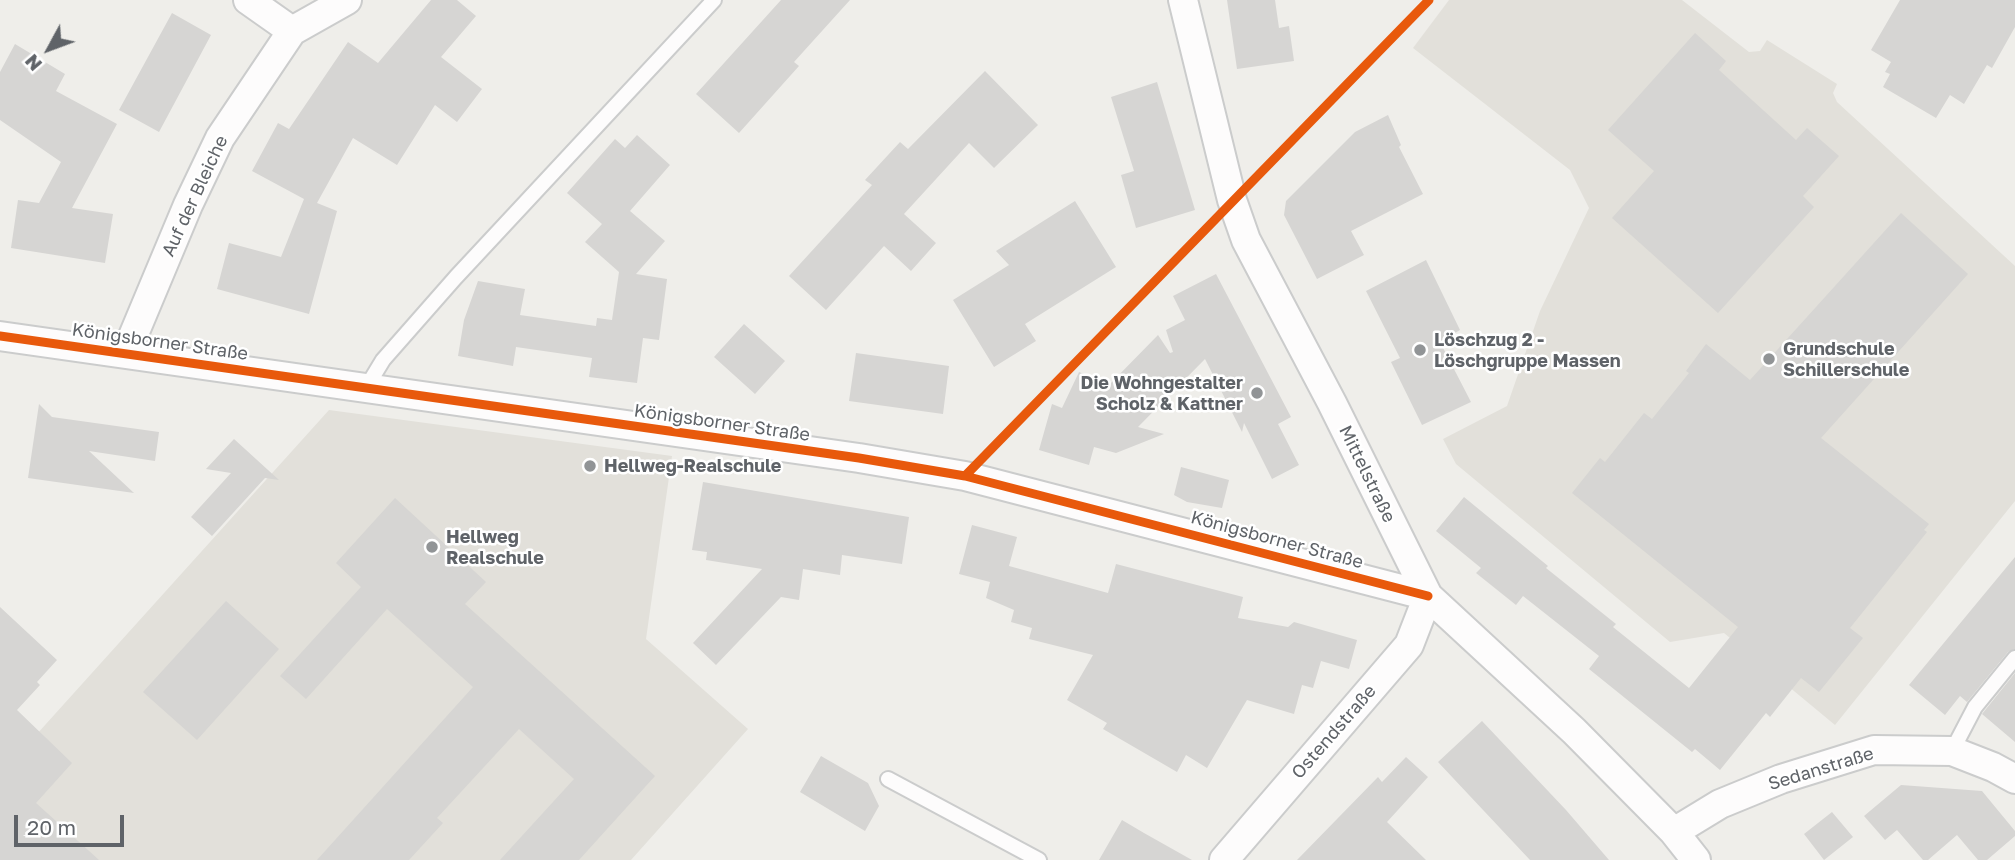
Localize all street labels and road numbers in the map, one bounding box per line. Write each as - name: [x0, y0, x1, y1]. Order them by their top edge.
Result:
- street label: Auf der Bleiche: [158, 132, 232, 260]
- street label: Königsborner Straße: [71, 319, 249, 365]
- street label: Königsborner Straße: [633, 400, 811, 446]
- street label: Mittelstraße: [1334, 422, 1400, 526]
- street label: Königsborner Straße: [1188, 507, 1366, 573]
- street label: Ostendstraße: [1287, 681, 1381, 783]
- street label: Sedanstraße: [1766, 743, 1876, 795]

